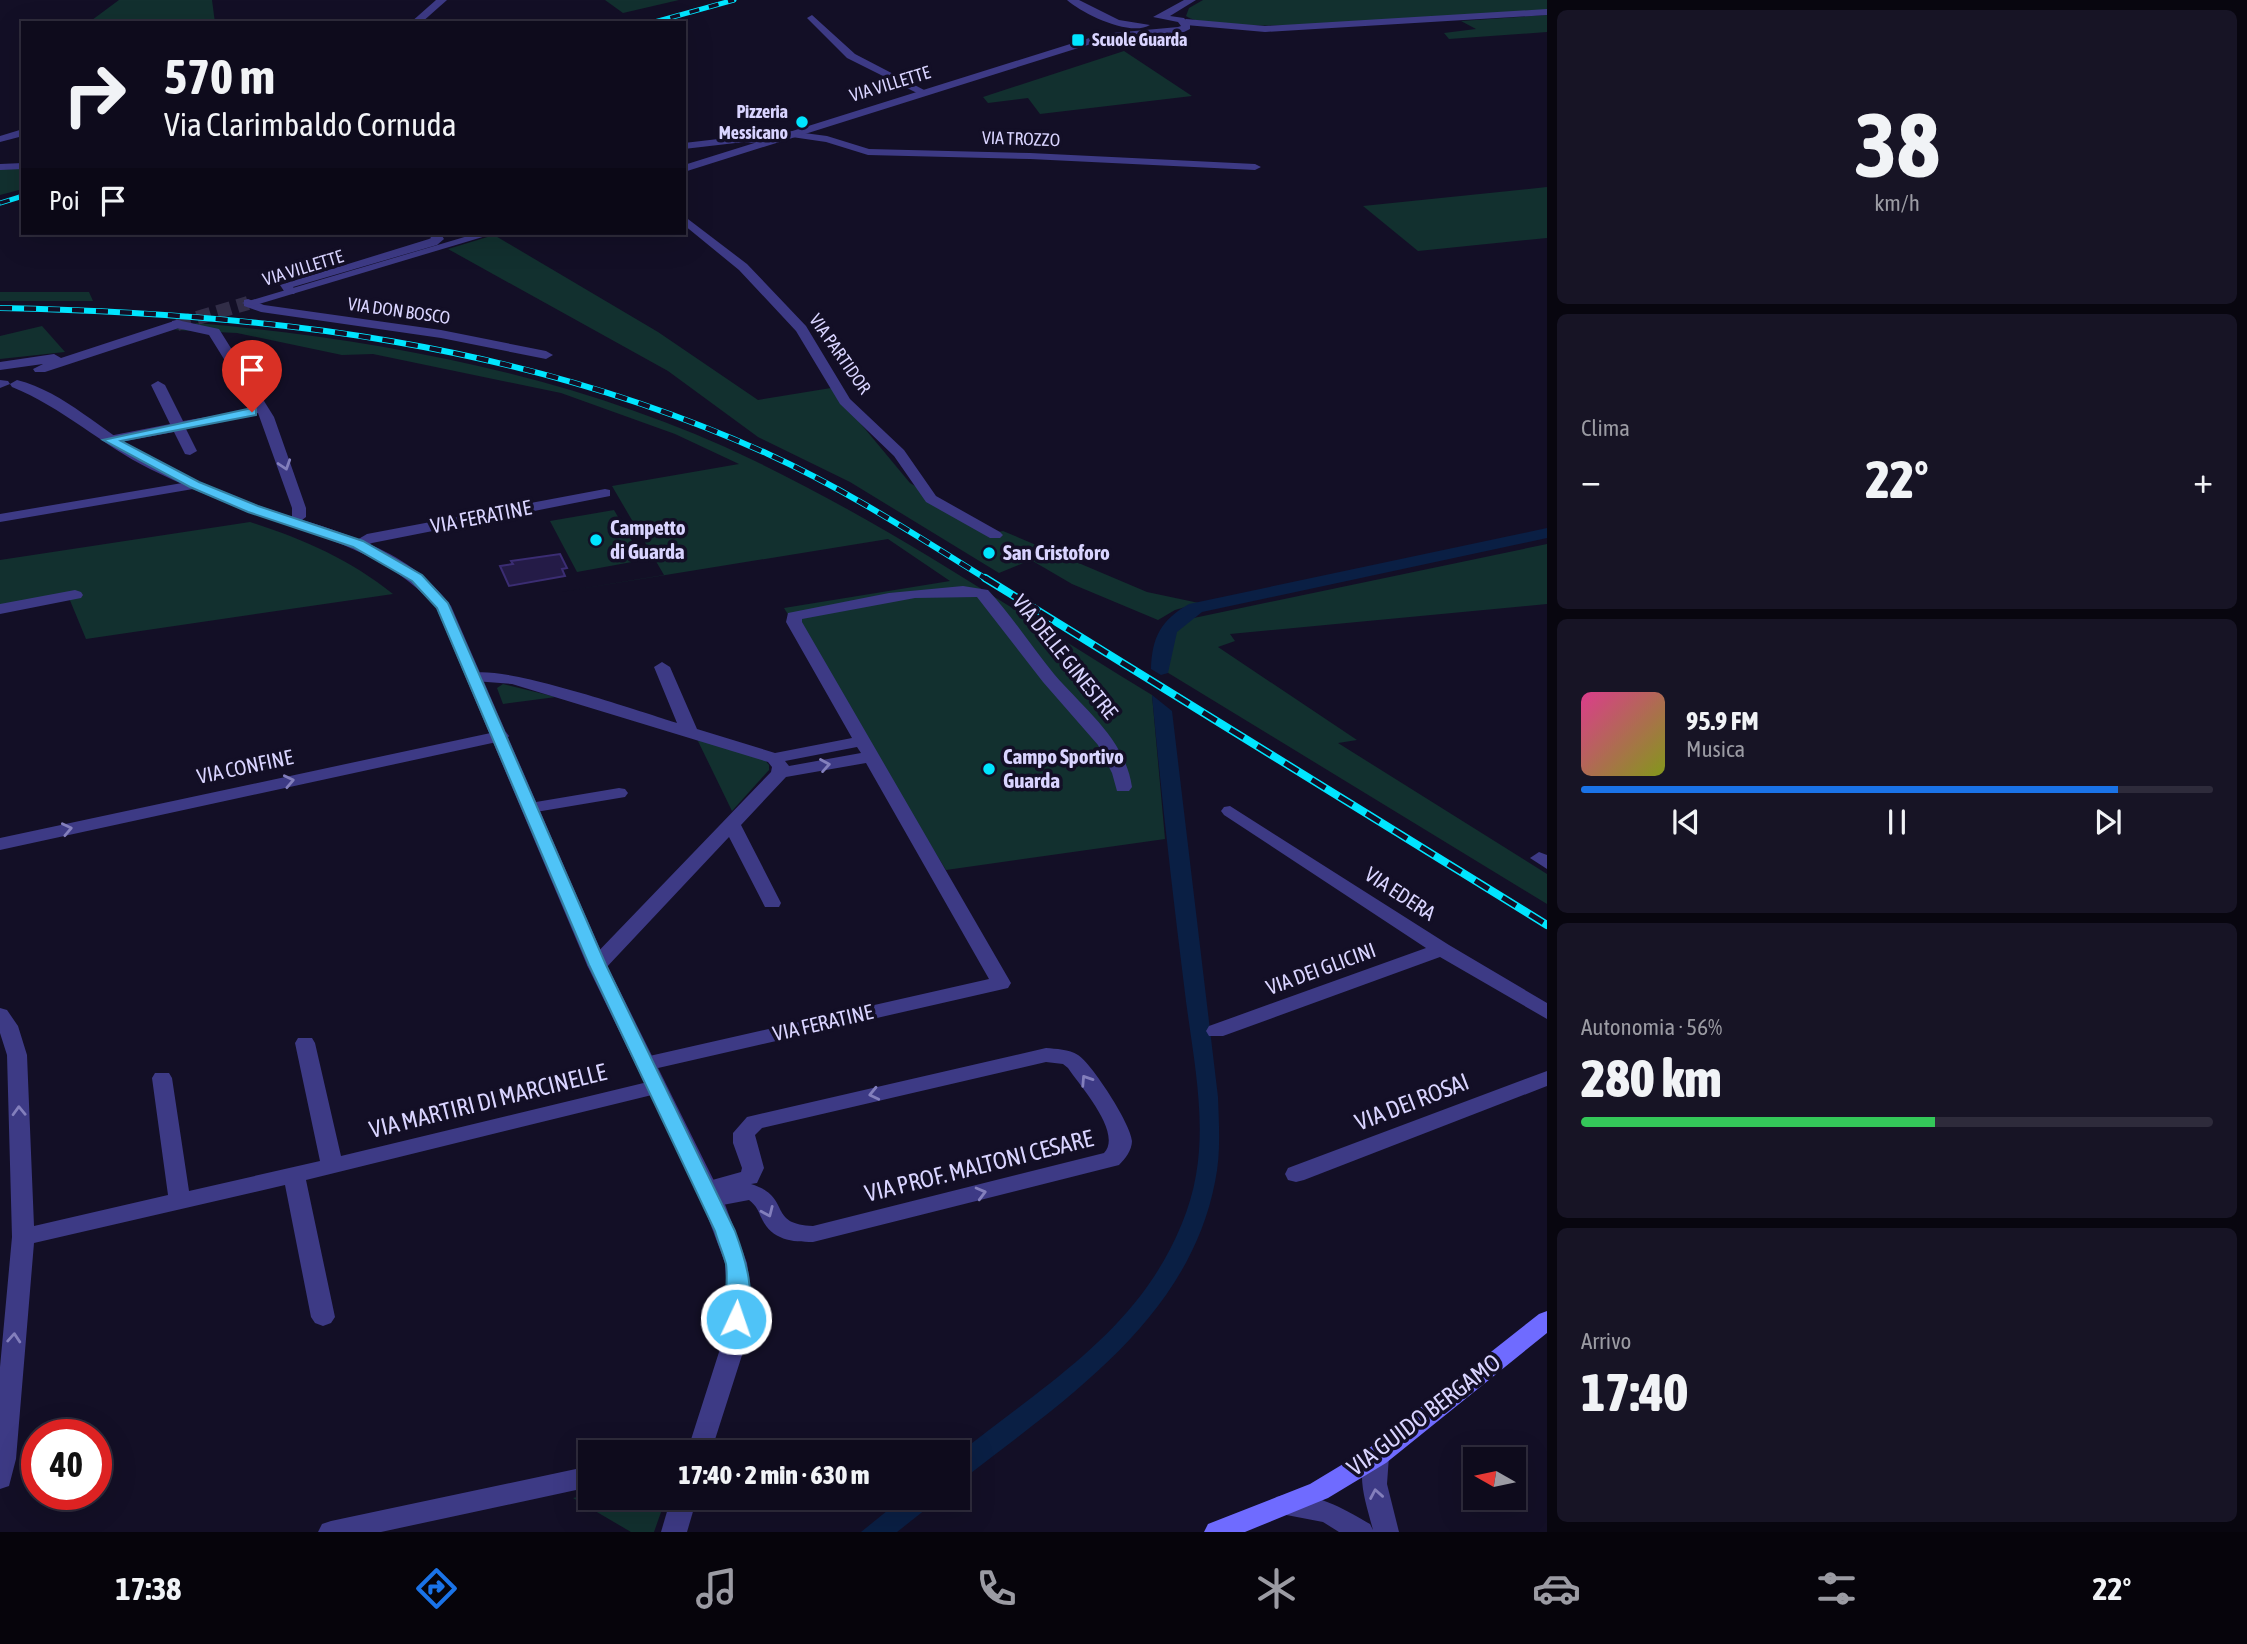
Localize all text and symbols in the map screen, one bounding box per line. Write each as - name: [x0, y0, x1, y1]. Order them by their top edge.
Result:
- place label: Scuole Guarda: [1092, 29, 1187, 50]
- marker: Scuole Guarda: [1070, 32, 1086, 48]
- text: 570 m: [164, 48, 275, 104]
- icon: right: [49, 49, 140, 140]
- street label: VIA VILLETTE: [847, 61, 933, 106]
- text: 38: [1854, 92, 1940, 196]
- place label: Pizzeria Messicano: [719, 101, 788, 143]
- text: Via Clarimbaldo Cornuda: [164, 106, 457, 143]
- marker: Pizzeria Messicano: [794, 114, 810, 130]
- street label: VIA TROZZO: [982, 127, 1061, 150]
- icon: arrive: [94, 182, 132, 220]
- text: Poi: [49, 186, 80, 216]
- text: km/h: [1874, 190, 1920, 216]
- street label: VIA VILLETTE: [260, 245, 346, 290]
- street label: VIA DON BOSCO: [346, 293, 452, 328]
- street label: VIA PARTIDOR: [805, 310, 876, 398]
- pin: [222, 340, 282, 412]
- icon: arrive: [233, 351, 271, 389]
- text: Clima: [1581, 415, 1630, 441]
- text: 22°: [1865, 449, 1929, 509]
- text: −: [1581, 458, 1601, 501]
- text: +: [2193, 458, 2213, 501]
- one-way arrow: [277, 459, 292, 471]
- street label: VIA FERATINE: [428, 494, 533, 538]
- place label: Campetto di Guarda: [610, 515, 686, 563]
- marker: Campetto di Guarda: [588, 532, 604, 548]
- place label: San Cristoforo: [1003, 540, 1110, 564]
- marker: San Cristoforo: [981, 545, 997, 561]
- street label: VIA DELLE GINESTRE: [1008, 589, 1123, 723]
- text: 95.9 FM: [1686, 706, 1759, 736]
- text: Musica: [1686, 736, 1745, 762]
- street label: VIA CONFINE: [195, 744, 295, 788]
- place label: Campo Sportivo Guarda: [1003, 744, 1124, 792]
- one-way arrow: [819, 758, 831, 773]
- marker: Campo Sportivo Guarda: [981, 761, 997, 777]
- one-way arrow: [283, 775, 295, 790]
- icon: previous: [1667, 803, 1705, 841]
- icon: pause: [1878, 803, 1916, 841]
- icon: next: [2089, 803, 2127, 841]
- one-way arrow: [61, 823, 73, 838]
- street label: VIA EDERA: [1361, 862, 1441, 925]
- street label: VIA DEI GLICINI: [1263, 937, 1379, 999]
- street label: VIA FERATINE: [770, 999, 875, 1045]
- text: Autonomia · 56%: [1581, 1014, 1722, 1040]
- text: 280 km: [1581, 1048, 1722, 1108]
- street label: VIA MARTIRI DI MARCINELLE: [367, 1058, 609, 1143]
- street label: VIA DEI ROSAI: [1351, 1067, 1473, 1136]
- one-way arrow: [1082, 1075, 1094, 1088]
- one-way arrow: [868, 1086, 880, 1101]
- one-way arrow: [11, 1105, 26, 1116]
- street label: VIA PROF. MALTONI CESARE: [862, 1124, 1096, 1207]
- one-way arrow: [974, 1187, 986, 1201]
- one-way arrow: [760, 1206, 774, 1218]
- position arrow: [699, 1282, 773, 1356]
- text: Arrivo: [1581, 1328, 1631, 1354]
- one-way arrow: [6, 1332, 21, 1343]
- street label: VIA GUIDO BERGAMO: [1342, 1348, 1506, 1481]
- text: 17:40: [1581, 1362, 1688, 1422]
- speed limit sign: 40: [21, 1419, 112, 1510]
- north arrow: [1463, 1447, 1526, 1510]
- map controls: [1463, 1447, 1526, 1510]
- text: 17:40 · 2 min · 630 m: [679, 1460, 869, 1490]
- one-way arrow: [1370, 1488, 1385, 1500]
- icon: directions: [412, 1564, 461, 1613]
- icon: music: [692, 1564, 741, 1613]
- icon: phone: [972, 1564, 1021, 1613]
- icon: climate: [1252, 1564, 1301, 1613]
- icon: car: [1532, 1564, 1581, 1613]
- icon: filters: [1812, 1564, 1861, 1613]
- text: 17:38: [116, 1570, 181, 1607]
- text: 22°: [2092, 1570, 2131, 1607]

